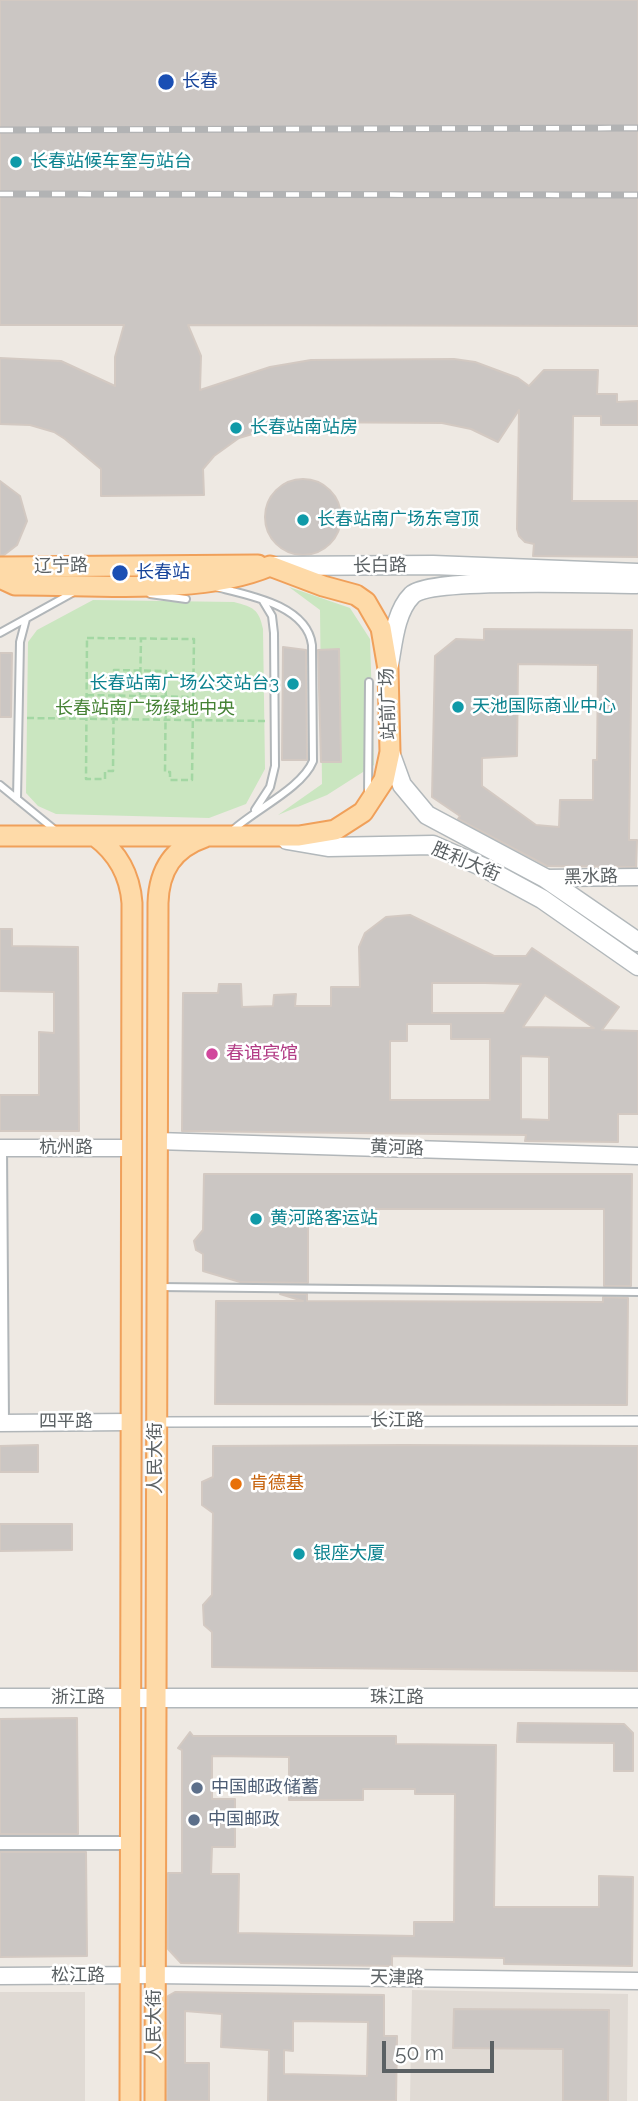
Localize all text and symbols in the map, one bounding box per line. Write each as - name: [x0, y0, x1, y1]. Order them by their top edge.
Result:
- place label: 长春: [182, 71, 218, 93]
- marker: 长春: [156, 72, 176, 92]
- place label: 长春站候车室与站台: [30, 151, 192, 173]
- marker: 长春站候车室与站台: [8, 154, 24, 170]
- place label: 长春站南站房: [250, 417, 358, 439]
- marker: 长春站南站房: [228, 420, 244, 436]
- place label: 长春站南广场东穹顶: [317, 509, 479, 531]
- marker: 长春站南广场东穹顶: [295, 512, 311, 528]
- street label: 辽宁路: [34, 555, 88, 577]
- street label: 长白路: [353, 555, 407, 577]
- place label: 长春站: [136, 562, 190, 584]
- marker: 长春站: [110, 563, 130, 583]
- street label: 站前广场: [376, 668, 400, 740]
- place label: 长春站南广场公交站台3: [89, 673, 279, 695]
- marker: 长春站南广场公交站台3: [285, 676, 301, 692]
- place label: 天池国际商业中心: [472, 696, 616, 718]
- park label: 长春站南广场绿地中央: [55, 698, 235, 720]
- marker: 天池国际商业中心: [450, 699, 466, 715]
- street label: 胜利大街: [429, 838, 503, 886]
- street label: 黑水路: [564, 866, 618, 888]
- place label: 春谊宾馆: [226, 1043, 298, 1065]
- marker: 春谊宾馆: [204, 1046, 220, 1062]
- street label: 黄河路: [370, 1136, 424, 1160]
- street label: 杭州路: [39, 1137, 93, 1159]
- place label: 黄河路客运站: [270, 1208, 378, 1230]
- marker: 黄河路客运站: [248, 1211, 264, 1227]
- street label: 长江路: [370, 1410, 424, 1432]
- street label: 四平路: [39, 1411, 93, 1433]
- street label: 人民大街: [145, 1422, 167, 1494]
- place label: 肯德基: [250, 1473, 304, 1495]
- marker: 肯德基: [228, 1476, 244, 1492]
- place label: 银座大厦: [313, 1543, 385, 1565]
- marker: 银座大厦: [291, 1546, 307, 1562]
- street label: 浙江路: [51, 1687, 105, 1709]
- street label: 珠江路: [370, 1687, 424, 1709]
- place label: 中国邮政储蓄: [211, 1777, 319, 1799]
- marker: 中国邮政储蓄: [189, 1780, 205, 1796]
- place label: 中国邮政: [208, 1809, 280, 1831]
- marker: 中国邮政: [186, 1812, 202, 1828]
- street label: 松江路: [51, 1965, 105, 1987]
- street label: 天津路: [370, 1967, 424, 1989]
- street label: 人民大街: [144, 1989, 166, 2061]
- scale bar: [386, 2028, 498, 2072]
- text: 50 m: [395, 2040, 444, 2065]

